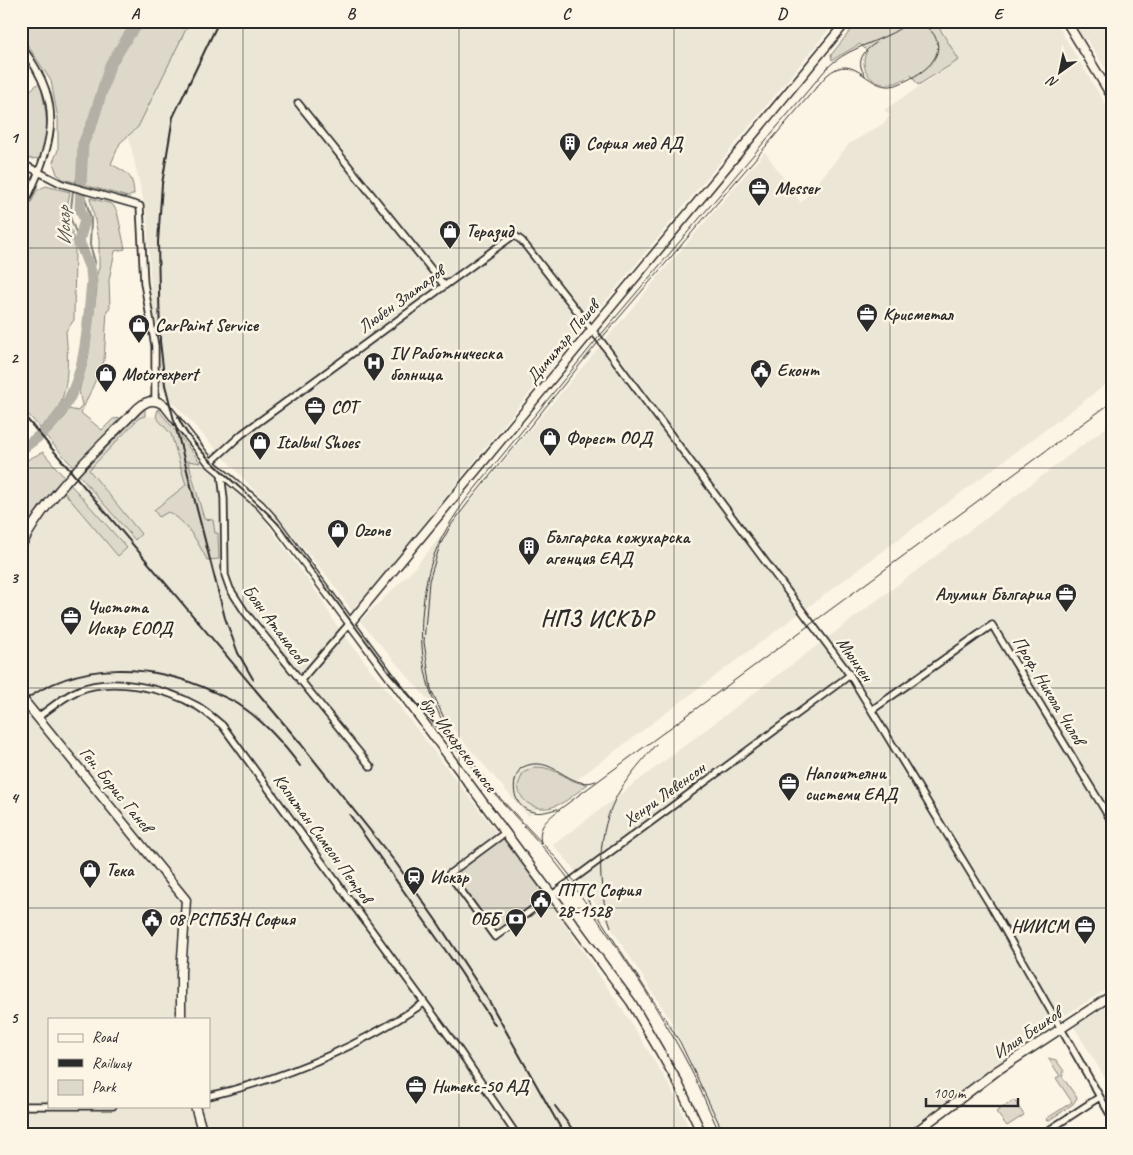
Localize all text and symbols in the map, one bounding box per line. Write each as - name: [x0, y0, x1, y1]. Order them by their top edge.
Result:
- text: A: [131, 4, 141, 24]
- text: B: [347, 4, 357, 24]
- text: C: [562, 4, 572, 24]
- text: D: [777, 4, 788, 24]
- text: E: [994, 4, 1005, 24]
- north arrow: [1036, 48, 1086, 98]
- text: N: [1043, 72, 1061, 92]
- text: 1: [10, 128, 19, 148]
- building icon: София мед АД: [558, 131, 582, 162]
- place label: София мед АД: [586, 132, 684, 154]
- office icon: Messer: [747, 176, 771, 207]
- place label: Messer: [775, 177, 822, 199]
- water label: Искър: [51, 203, 77, 246]
- shop icon: Теразид: [438, 219, 462, 250]
- place label: Теразид: [466, 220, 515, 243]
- street label: Любен Златаров: [354, 258, 451, 338]
- street label: Димитър Пешев: [521, 293, 606, 388]
- office icon: Крисметал: [855, 302, 879, 333]
- place label: Крисметал: [883, 303, 955, 325]
- shop icon: CarPaint Service: [127, 313, 151, 344]
- place label: CarPaint Service: [155, 314, 260, 336]
- place label: IV Работническа болница: [390, 342, 503, 385]
- text: 2: [10, 348, 19, 368]
- hospital icon: IV Работническа болница: [362, 351, 386, 382]
- public building icon: Еконт: [749, 358, 773, 389]
- place label: Еконт: [777, 359, 820, 381]
- shop icon: Motorexpert: [94, 362, 118, 393]
- place label: Motorexpert: [122, 363, 201, 385]
- office icon: СОТ: [303, 395, 327, 426]
- place label: СОТ: [331, 396, 362, 418]
- shop icon: Форест ООД: [538, 426, 562, 457]
- place label: Форест ООД: [566, 427, 654, 449]
- shop icon: Italbul Shoes: [248, 430, 272, 461]
- place label: Italbul Shoes: [276, 431, 361, 453]
- shop icon: Ozone: [326, 518, 350, 549]
- place label: Ozone: [354, 519, 392, 541]
- place label: Българска кожухарска агенция ЕАД: [545, 526, 691, 569]
- building icon: Българска кожухарска агенция ЕАД: [517, 535, 541, 566]
- text: 3: [10, 568, 19, 588]
- street label: Боян Атанасов: [238, 580, 314, 670]
- office icon: Алумин България: [1054, 582, 1078, 613]
- place label: Алумин България: [935, 583, 1051, 605]
- place label: Чистота Искър ЕООД: [87, 596, 174, 639]
- office icon: Чистота Искър ЕООД: [59, 605, 83, 636]
- district label: НПЗ ИСКЪР: [541, 605, 656, 633]
- street label: Мюнхен: [832, 632, 879, 687]
- street label: Проф. Никола Чилов: [1008, 632, 1092, 752]
- street label: бул. Искърско шосе: [416, 692, 503, 797]
- street label: Ген. Борис Ганев: [75, 742, 160, 840]
- street label: Хенри Левенсон: [619, 756, 711, 831]
- place label: Напоителни системи ЕАД: [805, 762, 899, 805]
- street label: Капитан Симеон Петров: [269, 769, 379, 909]
- office icon: Напоителни системи ЕАД: [777, 771, 801, 802]
- text: 4: [10, 788, 19, 808]
- shop icon: Тека: [78, 858, 102, 889]
- place label: Тека: [106, 859, 135, 881]
- station icon: Искър: [402, 865, 426, 896]
- place label: Искър: [430, 866, 470, 888]
- place label: ПТТС София 28-1528: [557, 879, 642, 922]
- public building icon: ПТТС София 28-1528: [529, 888, 553, 919]
- public building icon: 08 РСПБЗН София: [140, 907, 164, 938]
- bank icon: ОББ: [504, 907, 528, 938]
- place label: 08 РСПБЗН София: [168, 908, 296, 930]
- place label: ОББ: [471, 908, 503, 930]
- office icon: НИИСМ: [1073, 914, 1097, 945]
- place label: НИИСМ: [1011, 915, 1070, 937]
- street label: Илия Бешков: [989, 1000, 1069, 1064]
- text: 5: [11, 1008, 20, 1028]
- legend: [48, 1018, 210, 1108]
- text: Road: [92, 1028, 119, 1047]
- text: Railway: [92, 1054, 133, 1073]
- office icon: Нитекс-50 АД: [404, 1074, 428, 1105]
- place label: Нитекс-50 АД: [432, 1075, 530, 1097]
- scale bar: [926, 1075, 1018, 1107]
- text: Park: [92, 1078, 117, 1097]
- text: 100 m: [933, 1084, 967, 1103]

